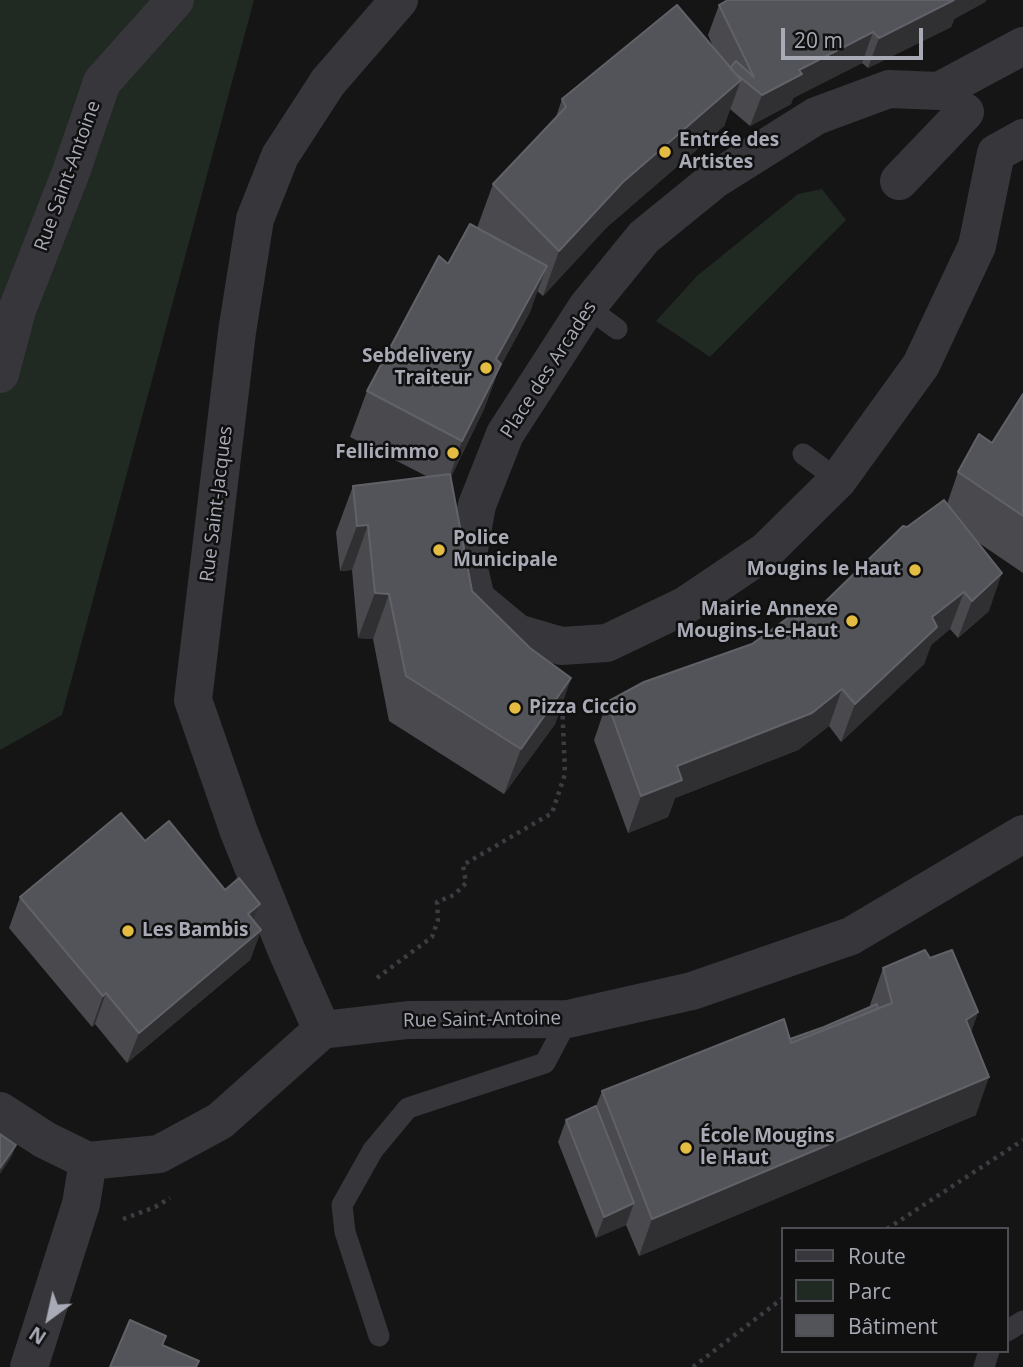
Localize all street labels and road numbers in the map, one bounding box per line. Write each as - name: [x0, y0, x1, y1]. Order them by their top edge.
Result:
- street label: Rue Saint-Antoine: [30, 98, 106, 254]
- street label: Place des Arcades: [496, 297, 602, 443]
- street label: Rue Saint-Jacques: [196, 425, 238, 583]
- street label: Rue Saint-Antoine: [403, 1007, 561, 1033]

